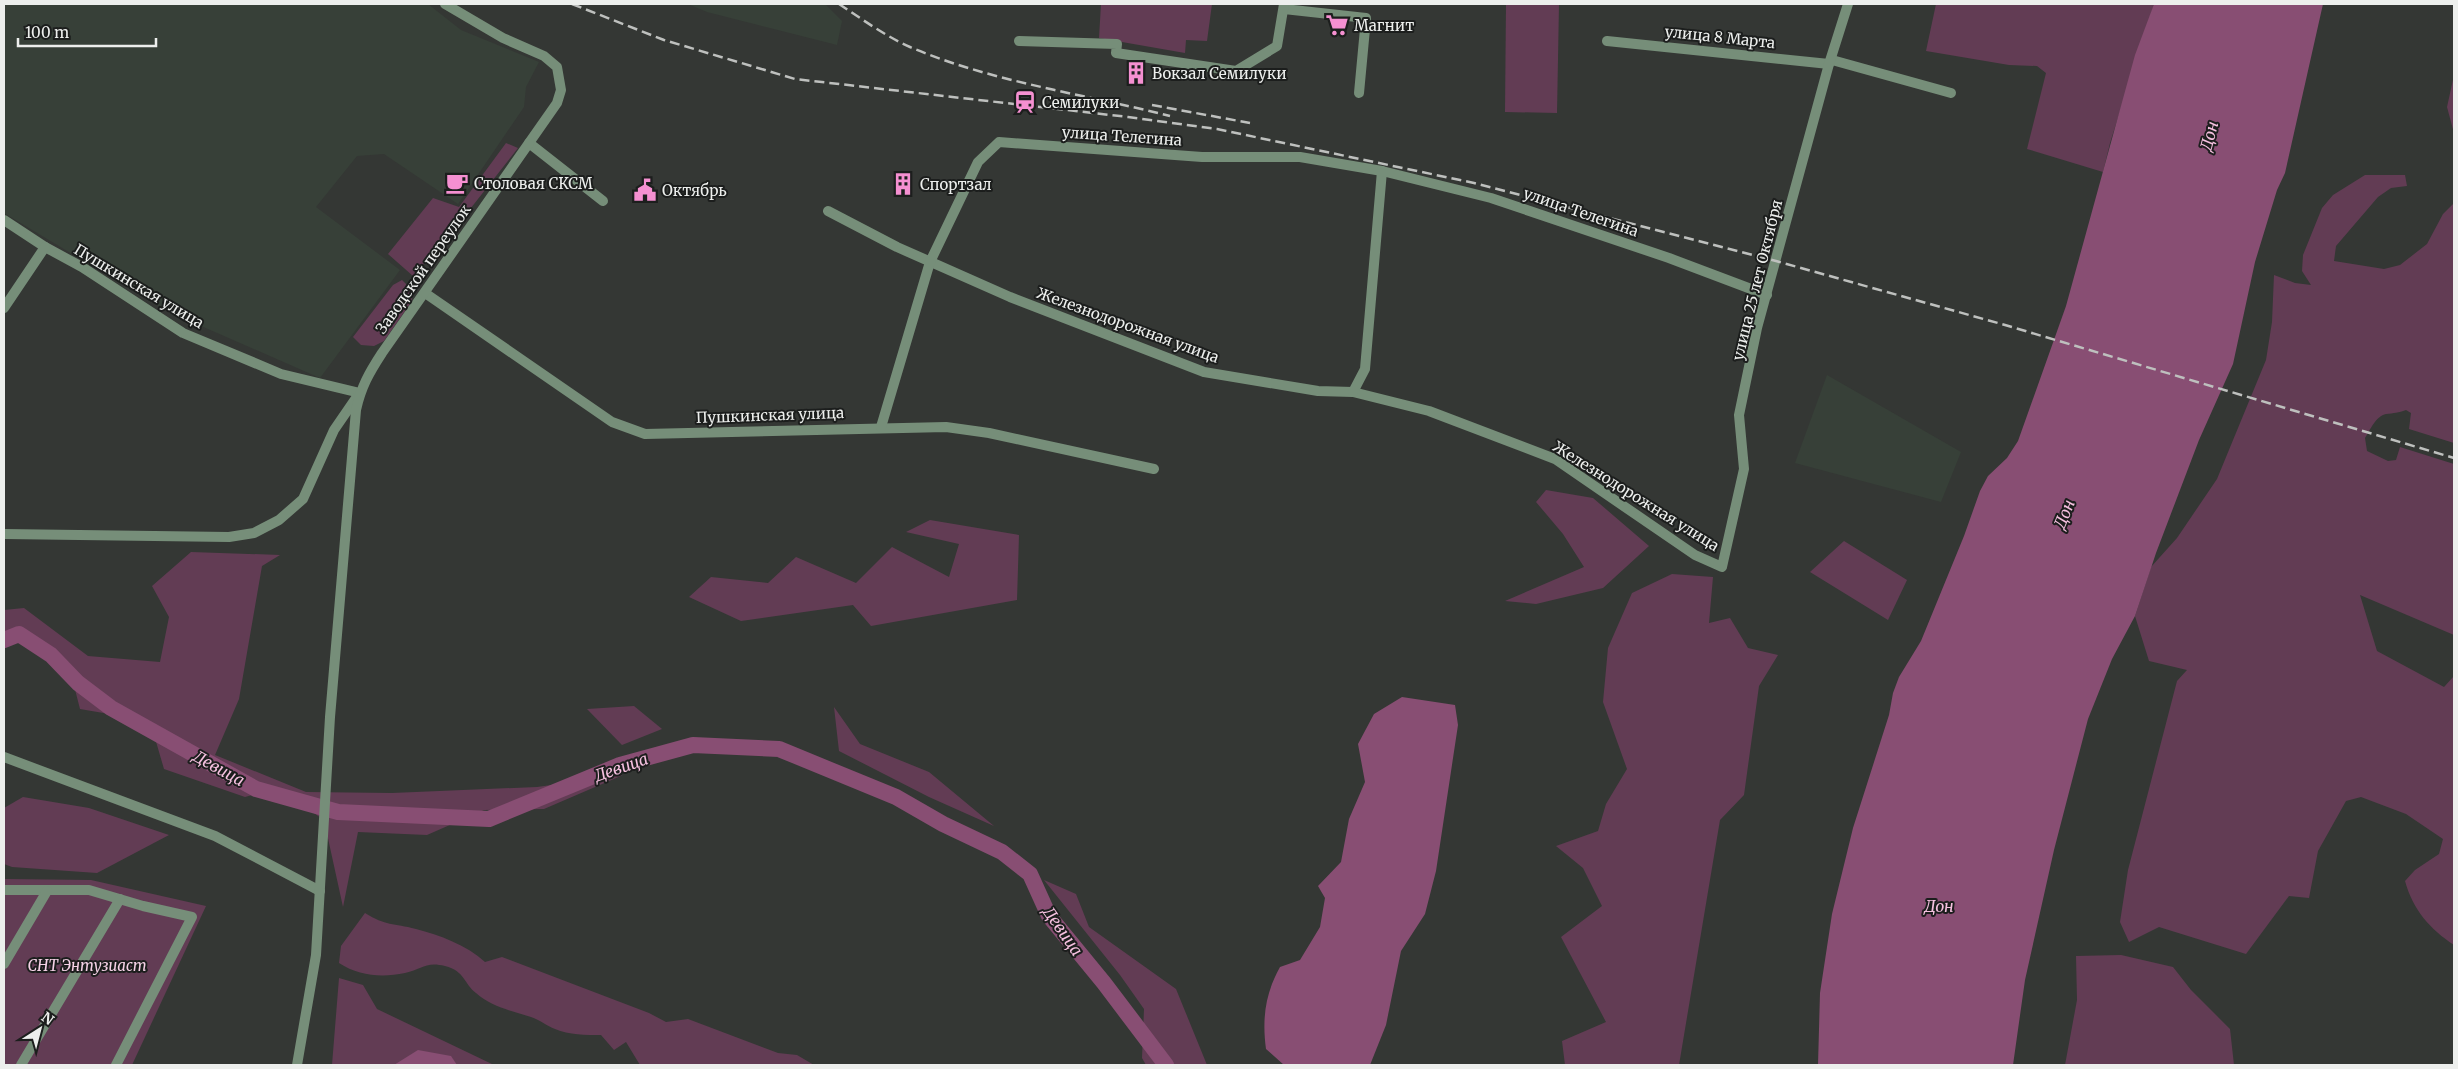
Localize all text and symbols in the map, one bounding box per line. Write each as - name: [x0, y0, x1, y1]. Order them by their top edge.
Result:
- supermarket icon: Магнит: [1324, 12, 1350, 38]
- scale bar: [18, 15, 155, 47]
- place label: Магнит: [1354, 16, 1414, 35]
- street label: улица 8 Марта: [1664, 22, 1776, 52]
- text: 100 m: [25, 23, 69, 42]
- building icon: Вокзал Семилуки: [1123, 60, 1149, 86]
- place label: Вокзал Семилуки: [1152, 64, 1287, 83]
- station icon: Семилуки: [1012, 89, 1038, 115]
- place label: Семилуки: [1042, 93, 1119, 112]
- water label: Дон: [2195, 119, 2222, 154]
- street label: улица Телегина: [1061, 122, 1183, 150]
- cafe icon: Столовая СКСМ: [444, 170, 470, 196]
- building icon: Спортзал: [890, 171, 916, 197]
- place label: Столовая СКСМ: [474, 174, 593, 193]
- place label: Спортзал: [920, 175, 992, 194]
- public building icon: Октябрь: [632, 177, 658, 203]
- place label: Октябрь: [662, 181, 727, 200]
- street label: улица Телегина: [1521, 183, 1641, 241]
- street label: улица 25 лет Октября: [1728, 198, 1786, 362]
- street label: Заводской переулок: [371, 200, 475, 337]
- street label: Пушкинская улица: [71, 240, 207, 332]
- street label: Железнодорожная улица: [1034, 283, 1222, 367]
- street label: Пушкинская улица: [696, 403, 844, 427]
- street label: Железнодорожная улица: [1549, 437, 1723, 555]
- water label: Дон: [2049, 497, 2079, 532]
- water label: Девица: [189, 745, 248, 790]
- water label: Девица: [590, 748, 651, 786]
- water label: Дон: [1923, 896, 1954, 916]
- water label: Девица: [1038, 902, 1087, 960]
- park label: СНТ Энтузиаст: [27, 956, 147, 975]
- north arrow: [15, 1004, 65, 1054]
- text: N: [38, 1008, 57, 1029]

